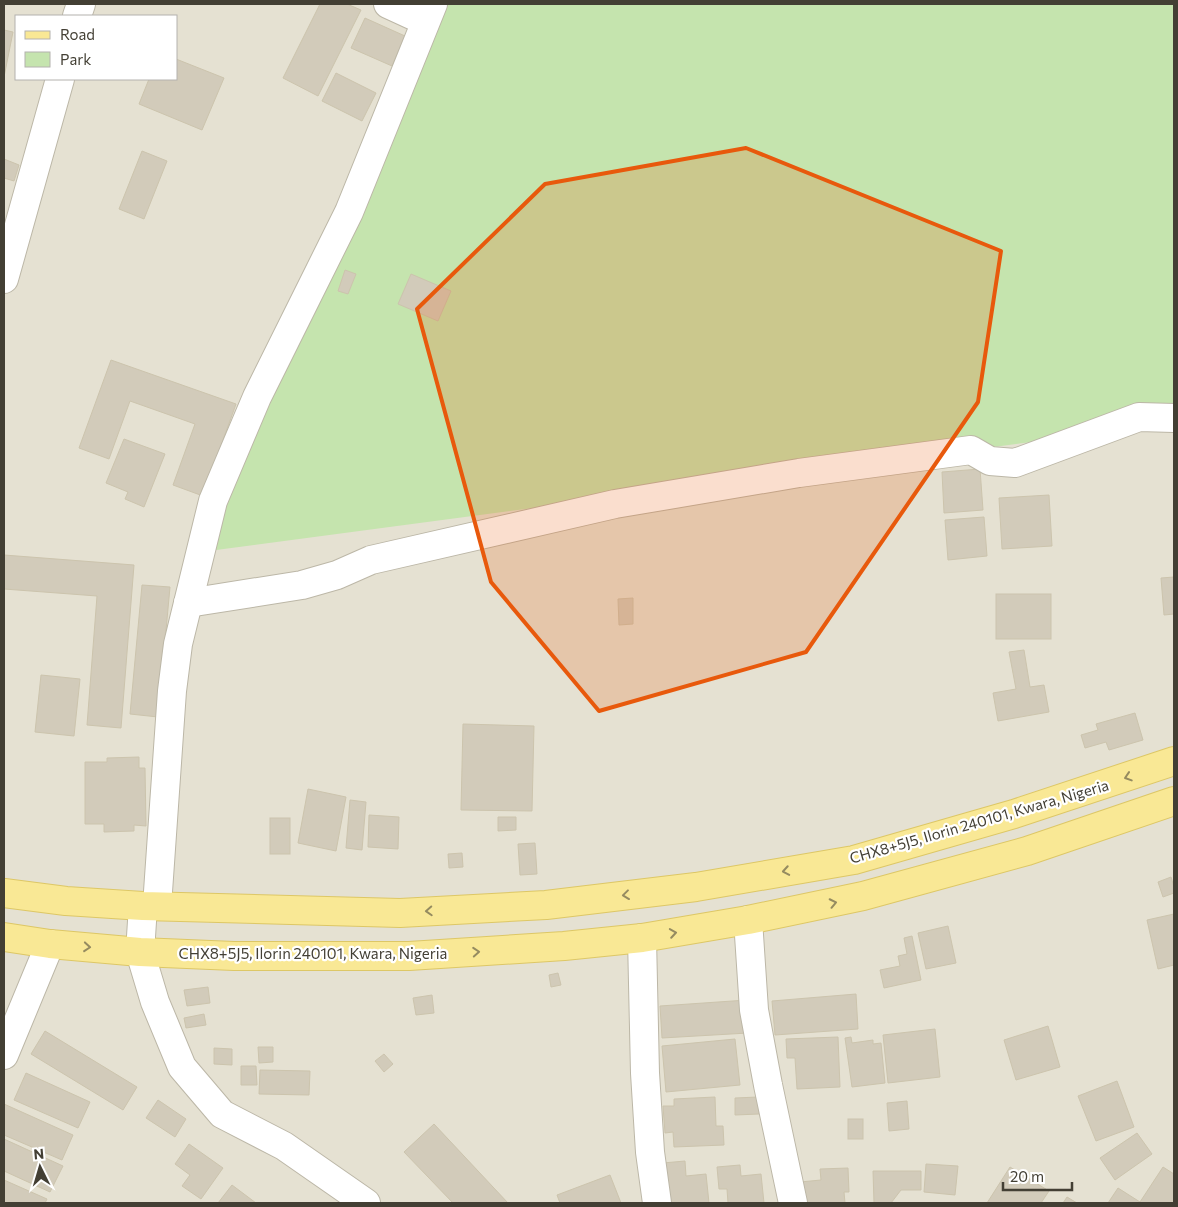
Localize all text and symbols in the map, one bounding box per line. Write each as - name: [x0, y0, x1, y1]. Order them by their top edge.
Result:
- legend: [15, 15, 178, 80]
- text: Road: [60, 25, 95, 43]
- text: Park: [60, 50, 91, 68]
- one-way arrow: [1124, 771, 1133, 781]
- street label: CHX8+5J5, Ilorin 240101, Kwara, Nigeria: [847, 775, 1111, 867]
- one-way arrow: [782, 866, 791, 876]
- one-way arrow: [621, 889, 629, 900]
- one-way arrow: [828, 898, 837, 909]
- one-way arrow: [425, 906, 433, 917]
- one-way arrow: [668, 928, 677, 938]
- one-way arrow: [83, 942, 91, 953]
- street label: CHX8+5J5, Ilorin 240101, Kwara, Nigeria: [179, 944, 447, 962]
- one-way arrow: [473, 946, 481, 957]
- north arrow: [15, 1142, 65, 1192]
- text: N: [33, 1145, 45, 1162]
- scale bar: [1003, 1160, 1072, 1192]
- text: 20 m: [1010, 1167, 1044, 1185]

